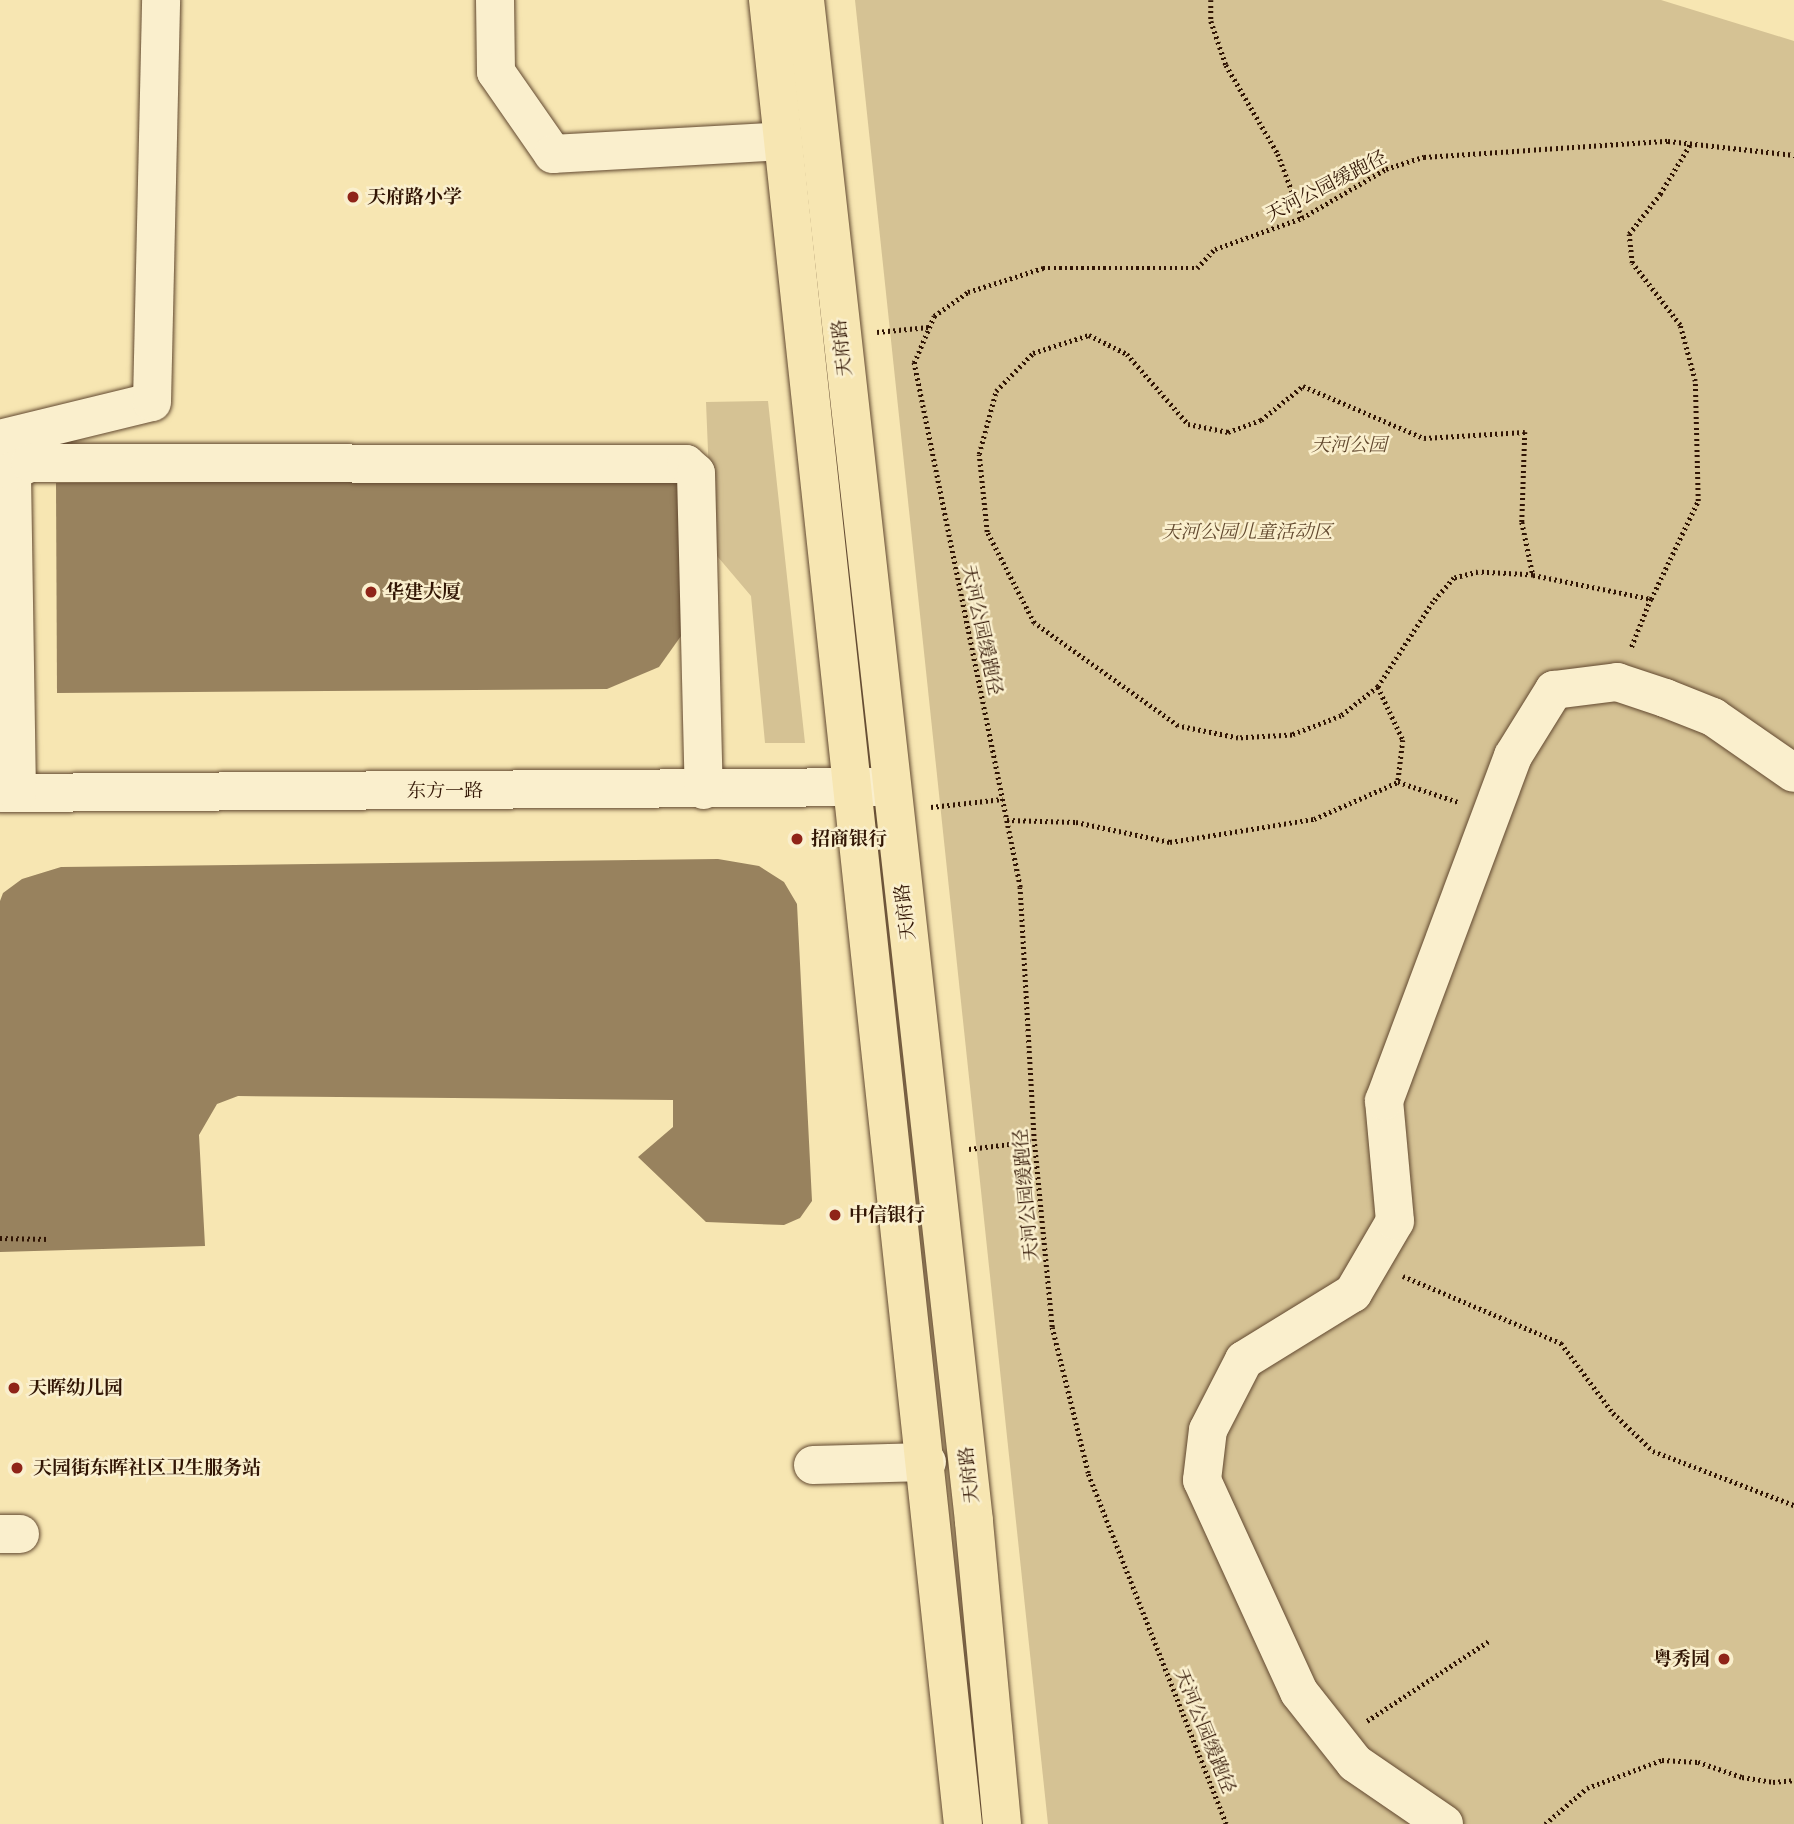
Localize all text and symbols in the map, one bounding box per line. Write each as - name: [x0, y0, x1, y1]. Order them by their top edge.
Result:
- street label: 天河公园缓跑径: [1262, 146, 1390, 226]
- place label: 天府路小学: [367, 186, 462, 208]
- marker: 天府路小学: [345, 189, 361, 205]
- street label: 天府路: [828, 318, 856, 378]
- park label: 天河公园: [1311, 434, 1387, 456]
- park label: 天河公园儿童活动区: [1162, 521, 1332, 543]
- street label: 天河公园缓跑径: [957, 563, 1007, 697]
- place label: 华建大厦: [385, 581, 461, 603]
- marker: 华建大厦: [363, 584, 379, 600]
- street label: 东方一路: [407, 780, 483, 802]
- place label: 招商银行: [811, 828, 887, 850]
- marker: 招商银行: [789, 831, 805, 847]
- street label: 天府路: [890, 882, 920, 942]
- street label: 天河公园缓跑径: [1009, 1128, 1043, 1262]
- place label: 中信银行: [849, 1204, 925, 1226]
- marker: 中信银行: [827, 1207, 843, 1223]
- place label: 天晖幼儿园: [28, 1377, 123, 1399]
- marker: 天晖幼儿园: [6, 1380, 22, 1396]
- street label: 天府路: [955, 1445, 983, 1505]
- place label: 天园街东晖社区卫生服务站: [33, 1457, 261, 1479]
- marker: 天园街东晖社区卫生服务站: [7, 1458, 27, 1478]
- place label: 粤秀园: [1653, 1648, 1710, 1670]
- marker: 粤秀园: [1716, 1651, 1732, 1667]
- street label: 天河公园缓跑径: [1170, 1665, 1240, 1797]

